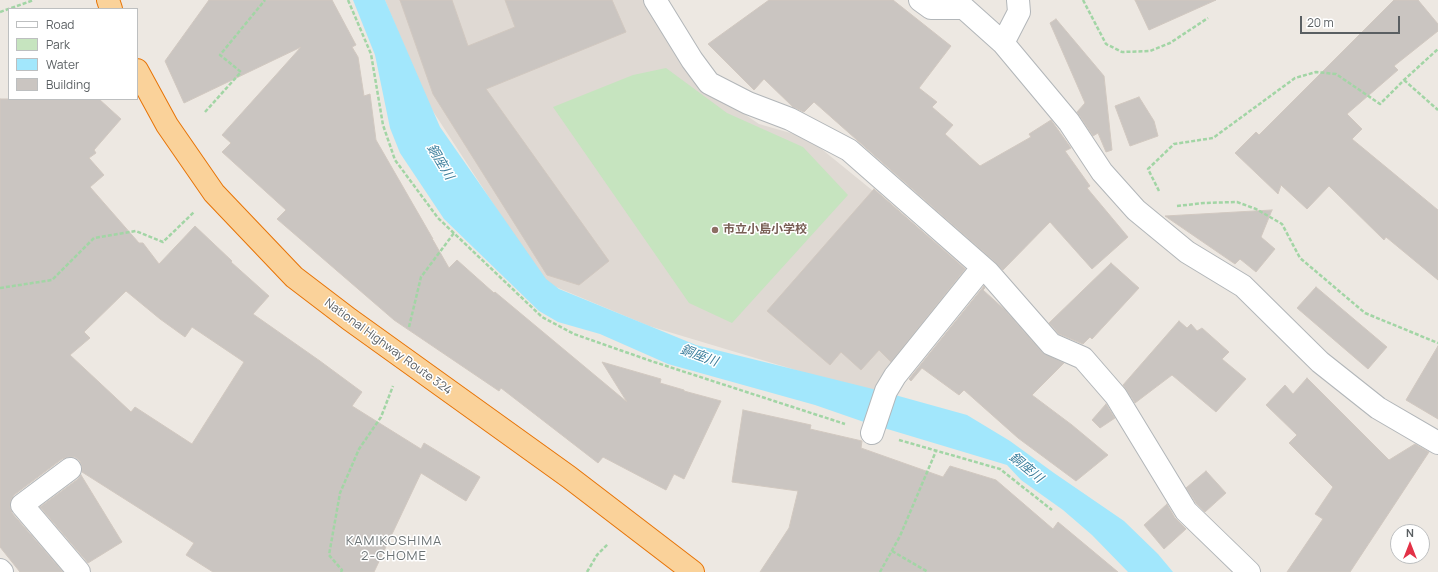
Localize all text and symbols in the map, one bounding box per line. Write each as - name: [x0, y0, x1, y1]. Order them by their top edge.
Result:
- legend: [8, 8, 138, 100]
- scale bar: [1302, 8, 1402, 34]
- text: 20 m: [1307, 14, 1334, 31]
- text: Road: [46, 16, 74, 33]
- text: Park: [46, 36, 70, 53]
- text: Water: [46, 56, 79, 73]
- text: Building: [46, 76, 90, 93]
- water label: 銅座川: [423, 141, 457, 183]
- place label: 市立小島小学校: [723, 223, 807, 237]
- marker: 市立小島小学校: [710, 225, 720, 235]
- street label: National Highway Route 324: [322, 296, 454, 398]
- water label: 銅座川: [678, 342, 720, 370]
- water label: 銅座川: [1006, 450, 1046, 486]
- north arrow: [1390, 524, 1430, 564]
- text: N: [1406, 525, 1414, 540]
- district label: KAMIKOSHIMA 2-CHOME: [346, 533, 442, 564]

